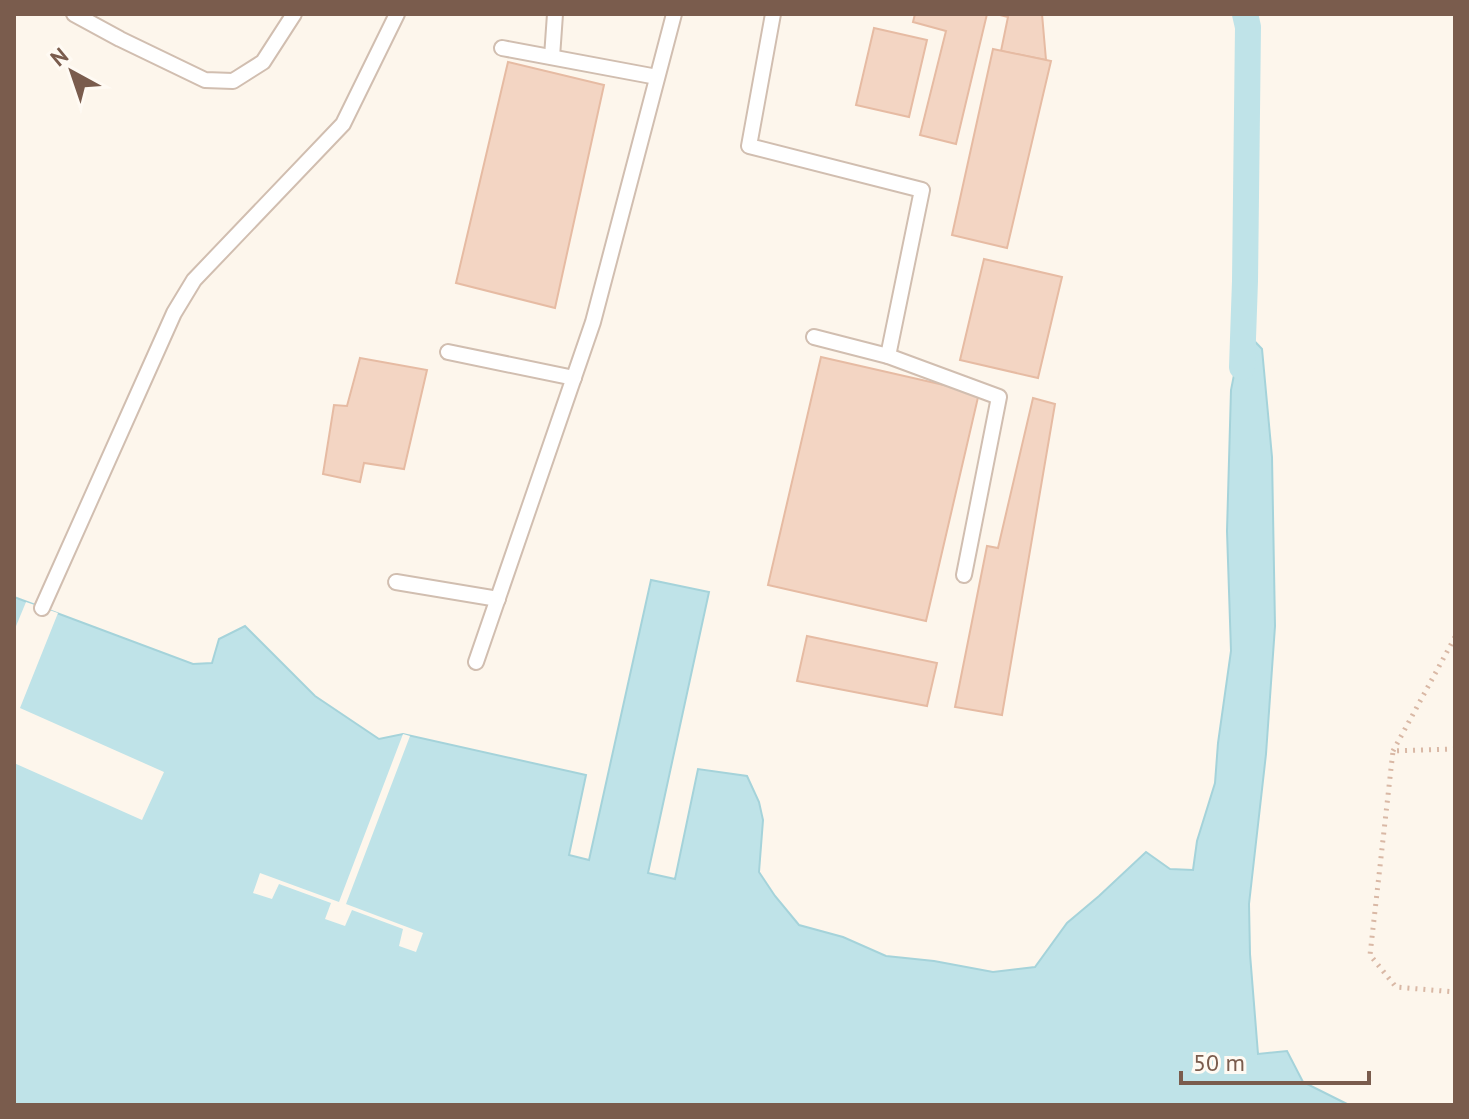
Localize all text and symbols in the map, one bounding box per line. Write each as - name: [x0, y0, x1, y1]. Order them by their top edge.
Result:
- north arrow: [32, 32, 112, 112]
- text: N: [45, 41, 74, 72]
- scale bar: [1181, 1035, 1369, 1085]
- text: 50 m: [1193, 1047, 1245, 1078]

